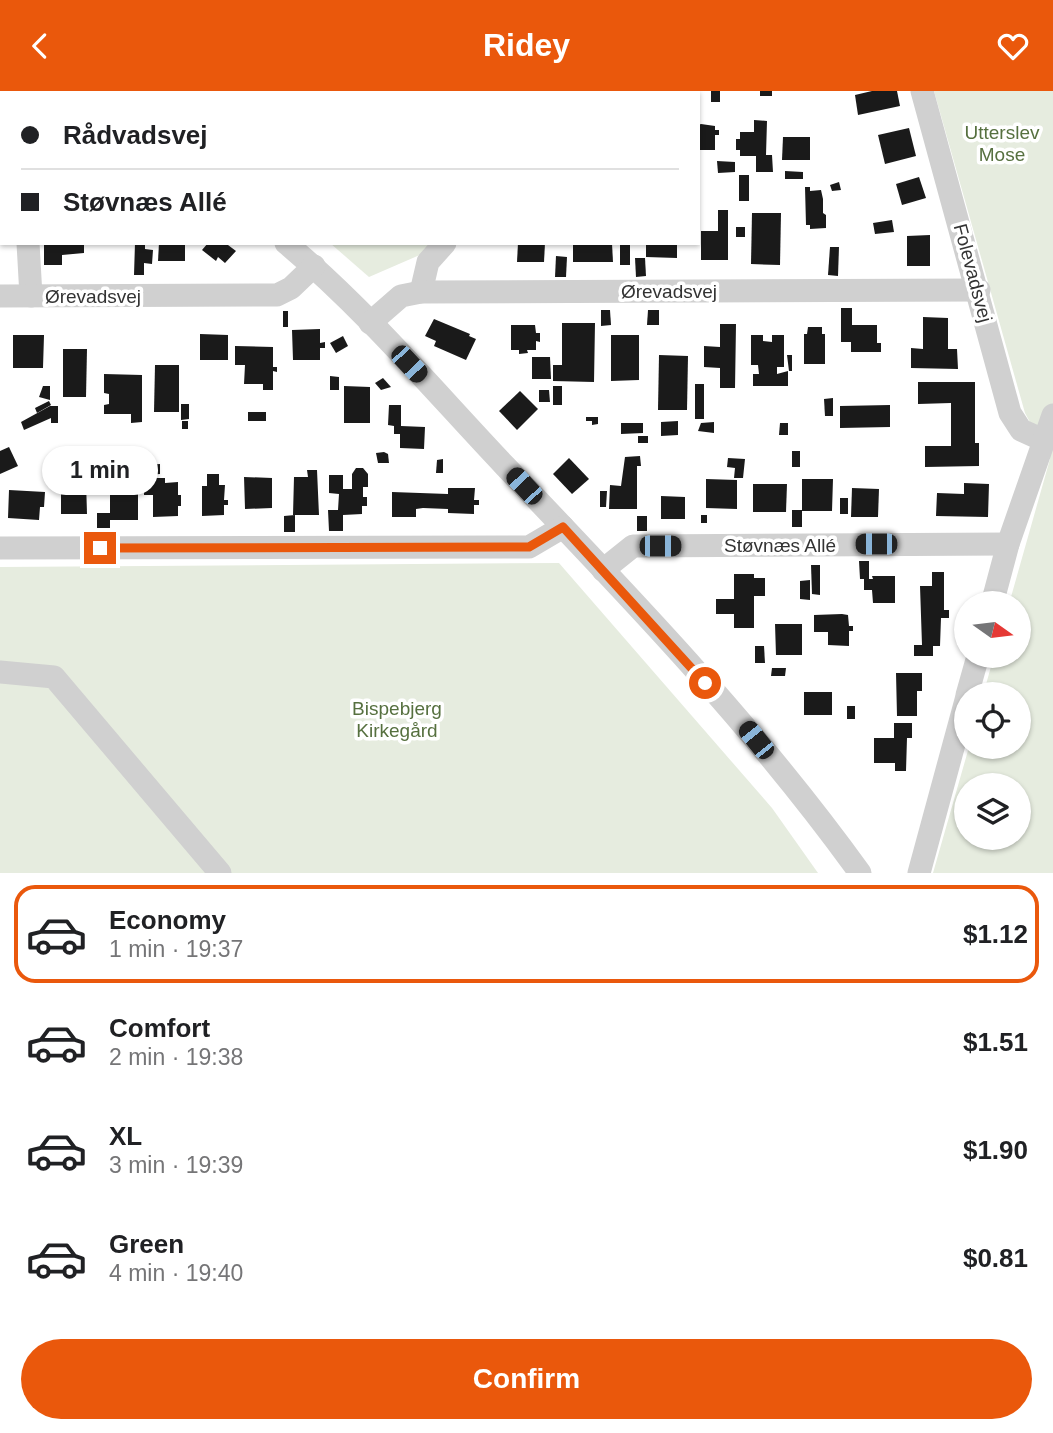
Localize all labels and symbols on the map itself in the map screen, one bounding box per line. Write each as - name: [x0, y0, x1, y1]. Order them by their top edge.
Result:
- park label: Utterslev Mose: [965, 122, 1040, 165]
- street label: Folevadsvej: [950, 221, 996, 325]
- street label: Ørevadsvej: [621, 281, 717, 302]
- street label: Ørevadsvej: [45, 286, 141, 307]
- car: [387, 341, 432, 387]
- callout: 1 min: [42, 447, 158, 496]
- car: [502, 463, 547, 509]
- route end: [84, 532, 116, 564]
- car: [856, 534, 898, 555]
- street label: Støvnæs Allé: [724, 535, 836, 556]
- car: [640, 536, 682, 557]
- north arrow: [954, 591, 1031, 669]
- route start: [689, 667, 721, 699]
- park label: Bispebjerg Kirkegård: [352, 698, 442, 741]
- car: [735, 717, 778, 763]

